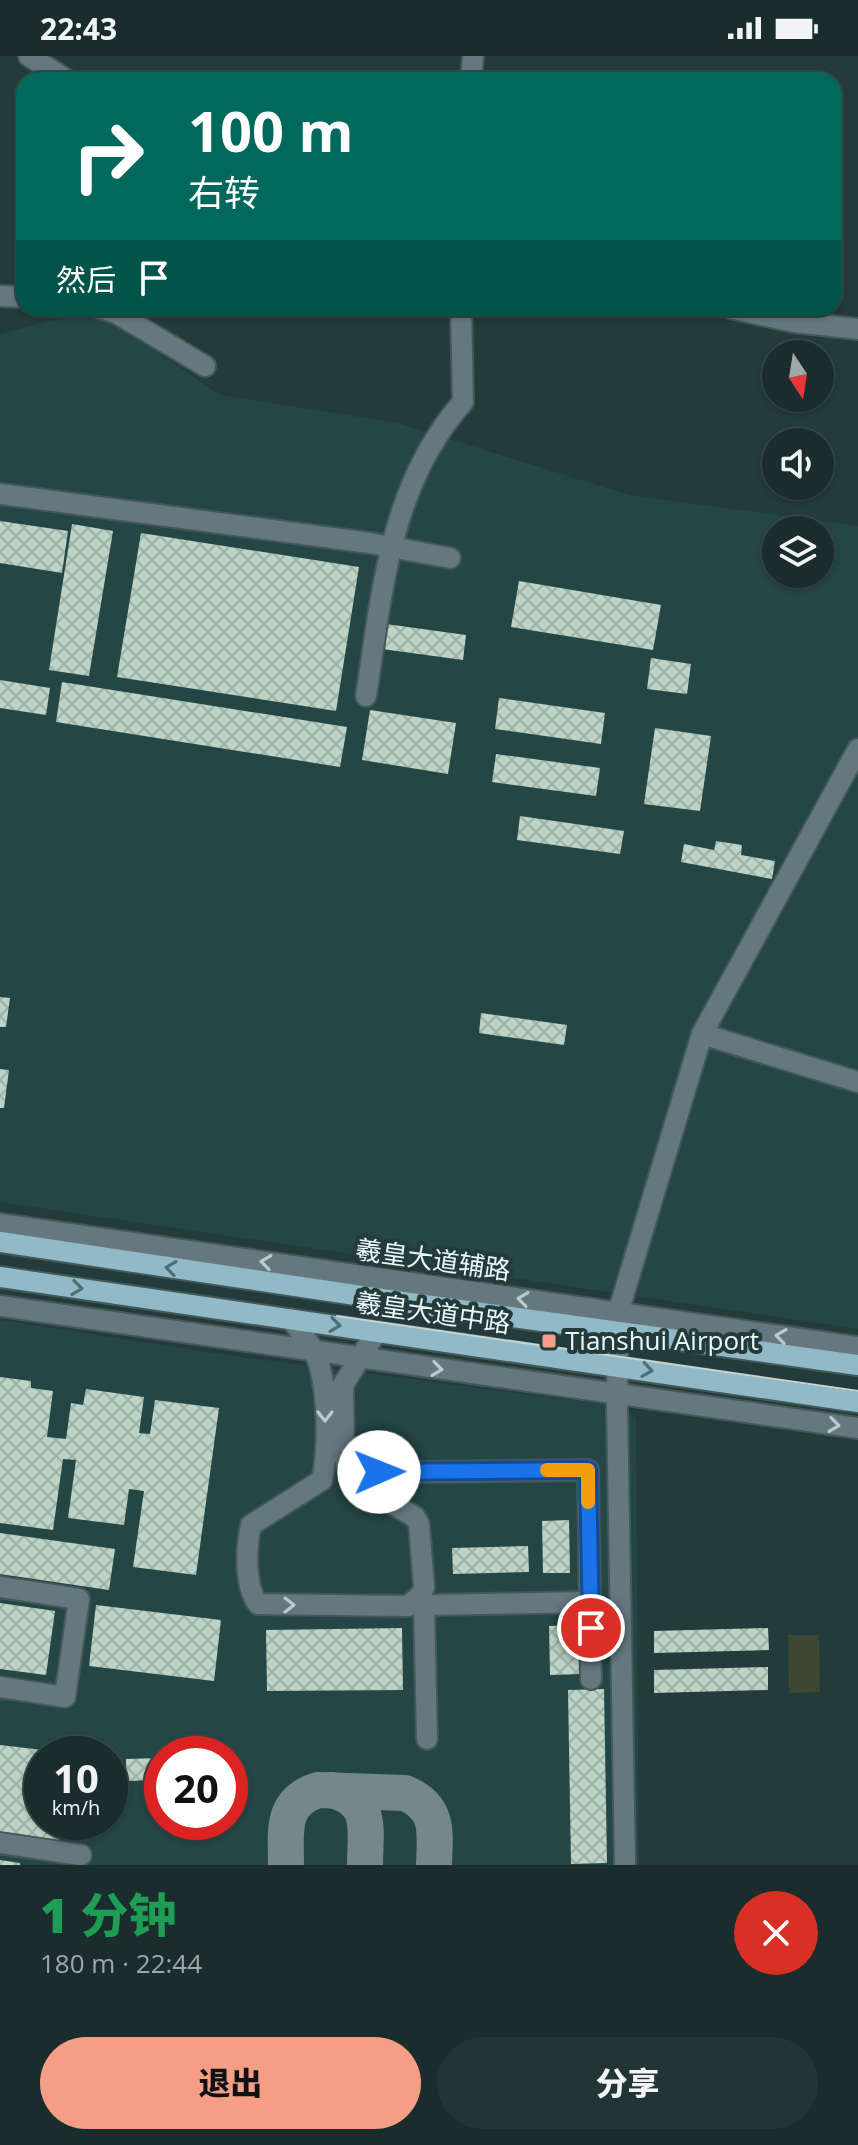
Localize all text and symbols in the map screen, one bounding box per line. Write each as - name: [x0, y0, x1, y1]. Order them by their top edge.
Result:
- text: 22:43: [40, 8, 117, 49]
- text: 100 m: [188, 92, 354, 168]
- icon: right: [56, 104, 160, 208]
- text: 右转: [188, 168, 260, 217]
- icon: arrive: [132, 256, 176, 300]
- text: 然后: [56, 259, 116, 300]
- north arrow: [762, 340, 834, 412]
- map controls: [762, 340, 834, 588]
- button: sound: [762, 428, 834, 500]
- button: layers: [762, 516, 834, 588]
- street label: 羲皇大道辅路: [353, 1230, 513, 1288]
- one-way arrow: [259, 1254, 273, 1271]
- one-way arrow: [164, 1260, 178, 1277]
- one-way arrow: [70, 1279, 84, 1296]
- street label: 羲皇大道中路: [353, 1283, 513, 1341]
- one-way arrow: [517, 1291, 530, 1308]
- one-way arrow: [328, 1316, 341, 1333]
- place label: Tianshui Airport: [565, 1322, 759, 1358]
- one-way arrow: [774, 1328, 788, 1345]
- marker: Tianshui Airport: [540, 1332, 558, 1350]
- one-way arrow: [431, 1361, 444, 1378]
- one-way arrow: [641, 1361, 654, 1378]
- one-way arrow: [316, 1410, 334, 1423]
- one-way arrow: [827, 1416, 840, 1433]
- position arrow: [337, 1430, 421, 1514]
- pin: [557, 1594, 625, 1662]
- one-way arrow: [283, 1596, 296, 1614]
- icon: arrive: [569, 1606, 613, 1650]
- speed limit sign: 20: [144, 1736, 248, 1840]
- text: 10: [53, 1750, 99, 1805]
- text: km/h: [52, 1794, 100, 1821]
- text: 1 分钟: [40, 1882, 177, 1947]
- button: close: [734, 1891, 818, 1975]
- text: 180 m · 22:44: [40, 1945, 202, 1981]
- button: 退出: [40, 2037, 421, 2129]
- button: 分享: [437, 2037, 818, 2129]

